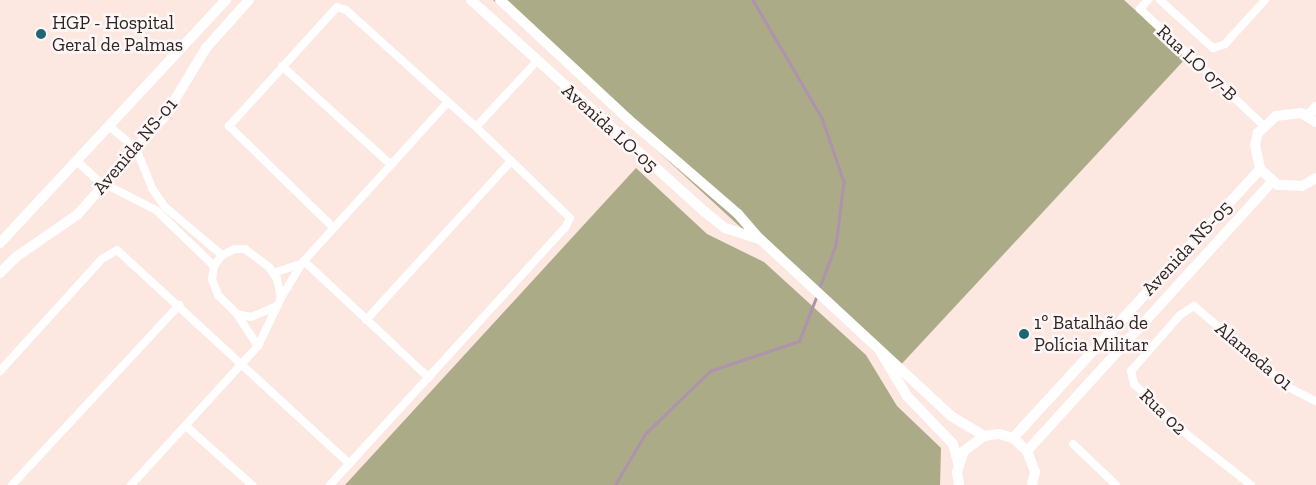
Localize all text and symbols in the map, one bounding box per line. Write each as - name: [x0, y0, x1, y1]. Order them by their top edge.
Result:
- place label: HGP - Hospital Geral de Palmas: [52, 12, 183, 56]
- street label: Rua LO 07-B: [1152, 20, 1242, 106]
- marker: HGP - Hospital Geral de Palmas: [34, 27, 48, 41]
- street label: Avenida LO-05: [557, 79, 663, 177]
- street label: Avenida NS-01: [88, 93, 182, 199]
- street label: Avenida NS-05: [1137, 196, 1237, 300]
- place label: 1º Batalhão de Polícia Militar: [1034, 312, 1149, 356]
- street label: Alameda 01: [1211, 317, 1297, 395]
- marker: 1º Batalhão de Polícia Militar: [1018, 328, 1030, 340]
- street label: Rua 02: [1135, 384, 1191, 440]

